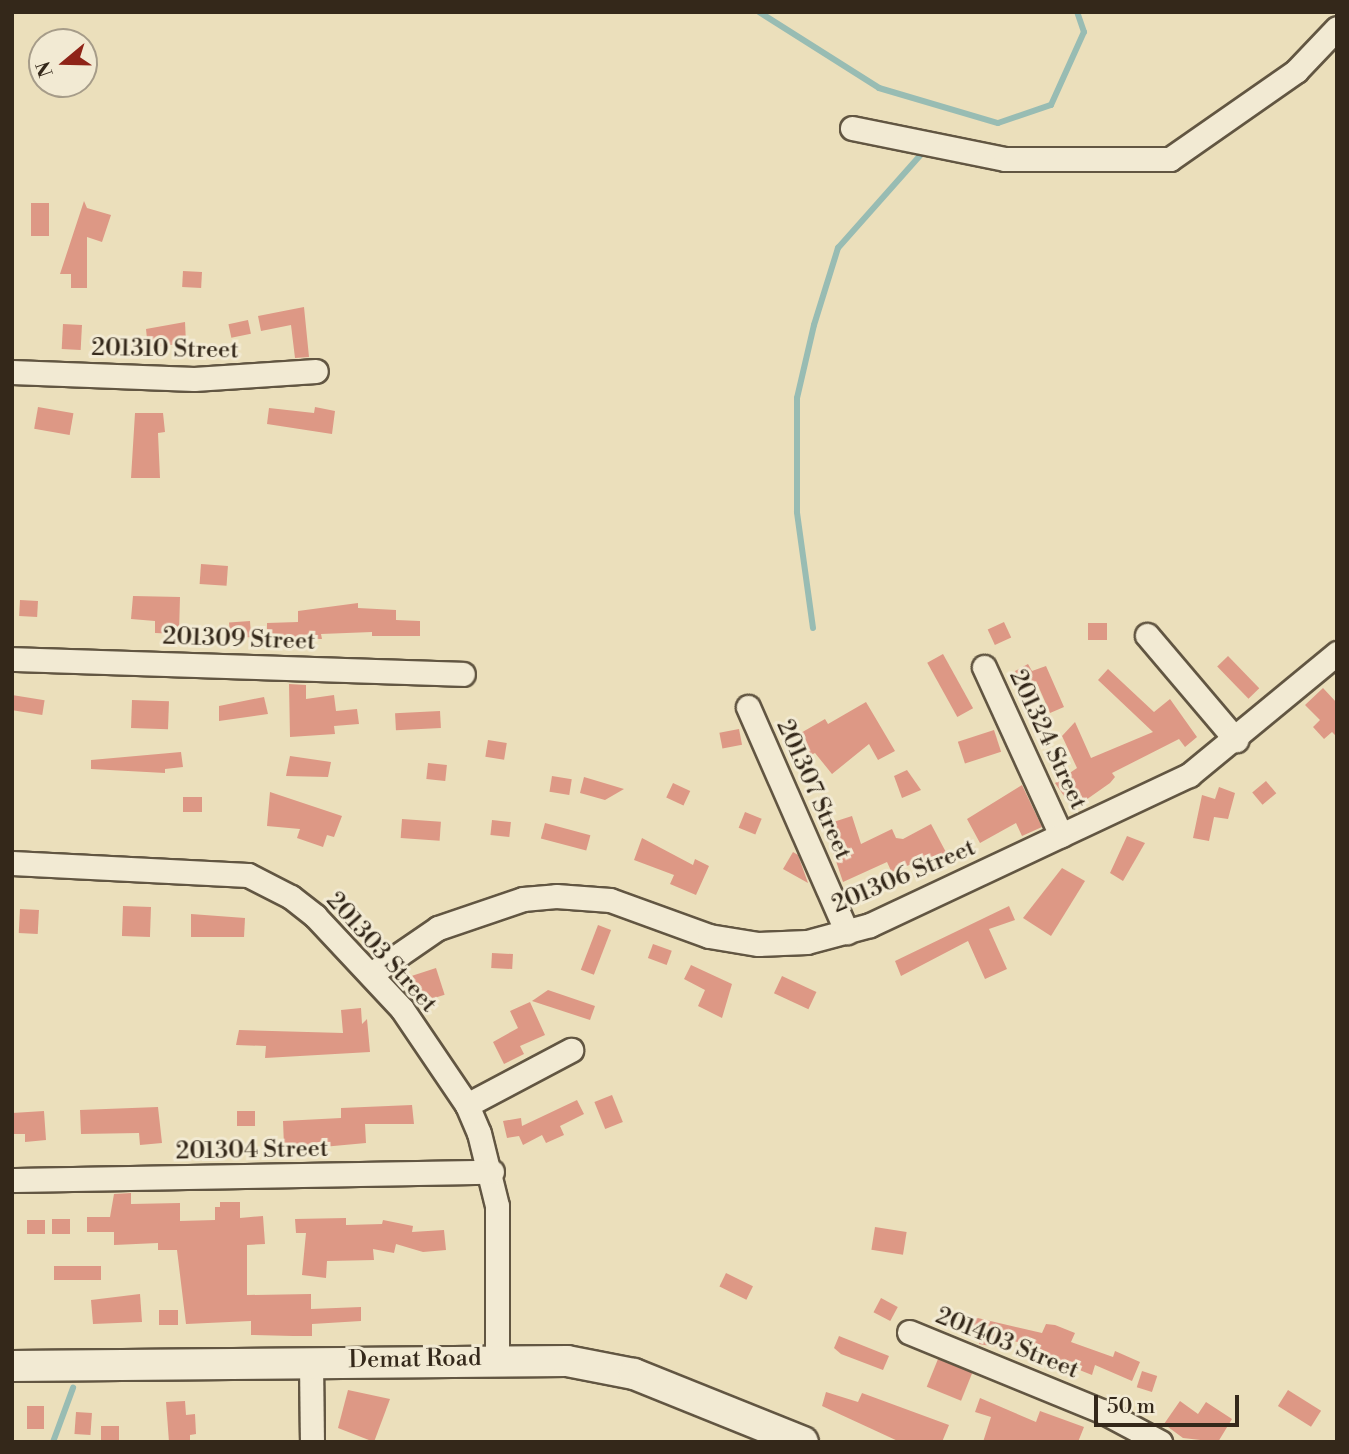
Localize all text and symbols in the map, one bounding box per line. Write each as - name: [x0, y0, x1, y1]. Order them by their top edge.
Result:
- north arrow: [28, 28, 98, 98]
- text: N: [31, 58, 59, 80]
- street label: 201310 Street: [91, 334, 239, 366]
- street label: 201309 Street: [162, 623, 316, 657]
- street label: 201324 Street: [1002, 666, 1092, 814]
- street label: 201307 Street: [769, 716, 857, 864]
- street label: 201306 Street: [828, 834, 980, 920]
- street label: 201303 Street: [320, 887, 442, 1019]
- street label: 201304 Street: [175, 1135, 329, 1167]
- street label: 201403 Street: [931, 1302, 1083, 1386]
- street label: Demat Road: [348, 1344, 482, 1376]
- scale bar: [1097, 1380, 1242, 1424]
- text: 50 m: [1107, 1394, 1155, 1420]

